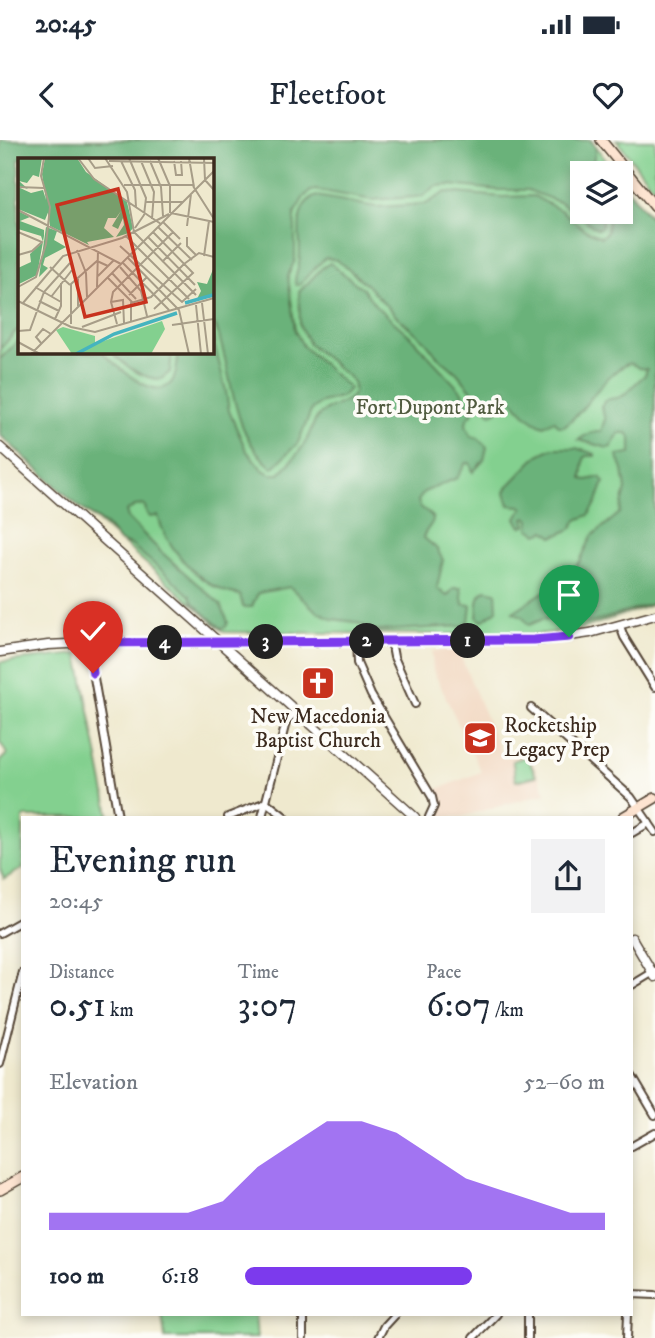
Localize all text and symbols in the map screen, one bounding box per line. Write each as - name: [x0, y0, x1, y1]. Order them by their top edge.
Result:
- text: 20:45: [35, 8, 96, 41]
- text: Fleetfoot: [269, 75, 386, 115]
- icon: back: [28, 76, 66, 114]
- icon: heart: [589, 76, 627, 114]
- inset map: [18, 158, 214, 354]
- map controls: [570, 161, 633, 224]
- button: layers: [570, 161, 633, 224]
- park label: Fort Dupont Park: [355, 395, 505, 421]
- pin: [539, 565, 599, 637]
- icon: arrive: [550, 576, 588, 614]
- pin: [63, 601, 123, 673]
- icon: check: [74, 612, 112, 650]
- pin: 3: [248, 624, 284, 660]
- pin: 2: [350, 624, 384, 658]
- pin: 1: [450, 624, 486, 658]
- pin: 4: [148, 626, 182, 660]
- text: 2: [362, 629, 371, 652]
- text: 1: [464, 629, 471, 652]
- text: 3: [262, 630, 269, 653]
- text: 4: [159, 631, 170, 654]
- church icon: New Macedonia Baptist Church: [299, 664, 337, 702]
- place label: New Macedonia Baptist Church: [250, 704, 386, 754]
- place label: Rocketship Legacy Prep: [504, 713, 610, 763]
- school or university icon: Rocketship Legacy Prep: [461, 719, 499, 757]
- text: Evening run: [49, 837, 236, 885]
- button: share: [531, 839, 605, 913]
- text: 20:45: [49, 887, 103, 916]
- text: Distance: [49, 961, 114, 984]
- text: Time: [238, 961, 279, 984]
- text: Pace: [426, 961, 461, 984]
- text: 0.51: [49, 984, 106, 1028]
- text: 3:07: [238, 984, 297, 1028]
- text: 6:07: [426, 984, 491, 1028]
- text: km: [106, 999, 134, 1022]
- text: /km: [491, 999, 524, 1022]
- text: Elevation: [49, 1068, 138, 1097]
- text: 52–60 m: [524, 1068, 605, 1097]
- text: 100 m: [49, 1262, 104, 1291]
- text: 6:18: [161, 1262, 199, 1291]

